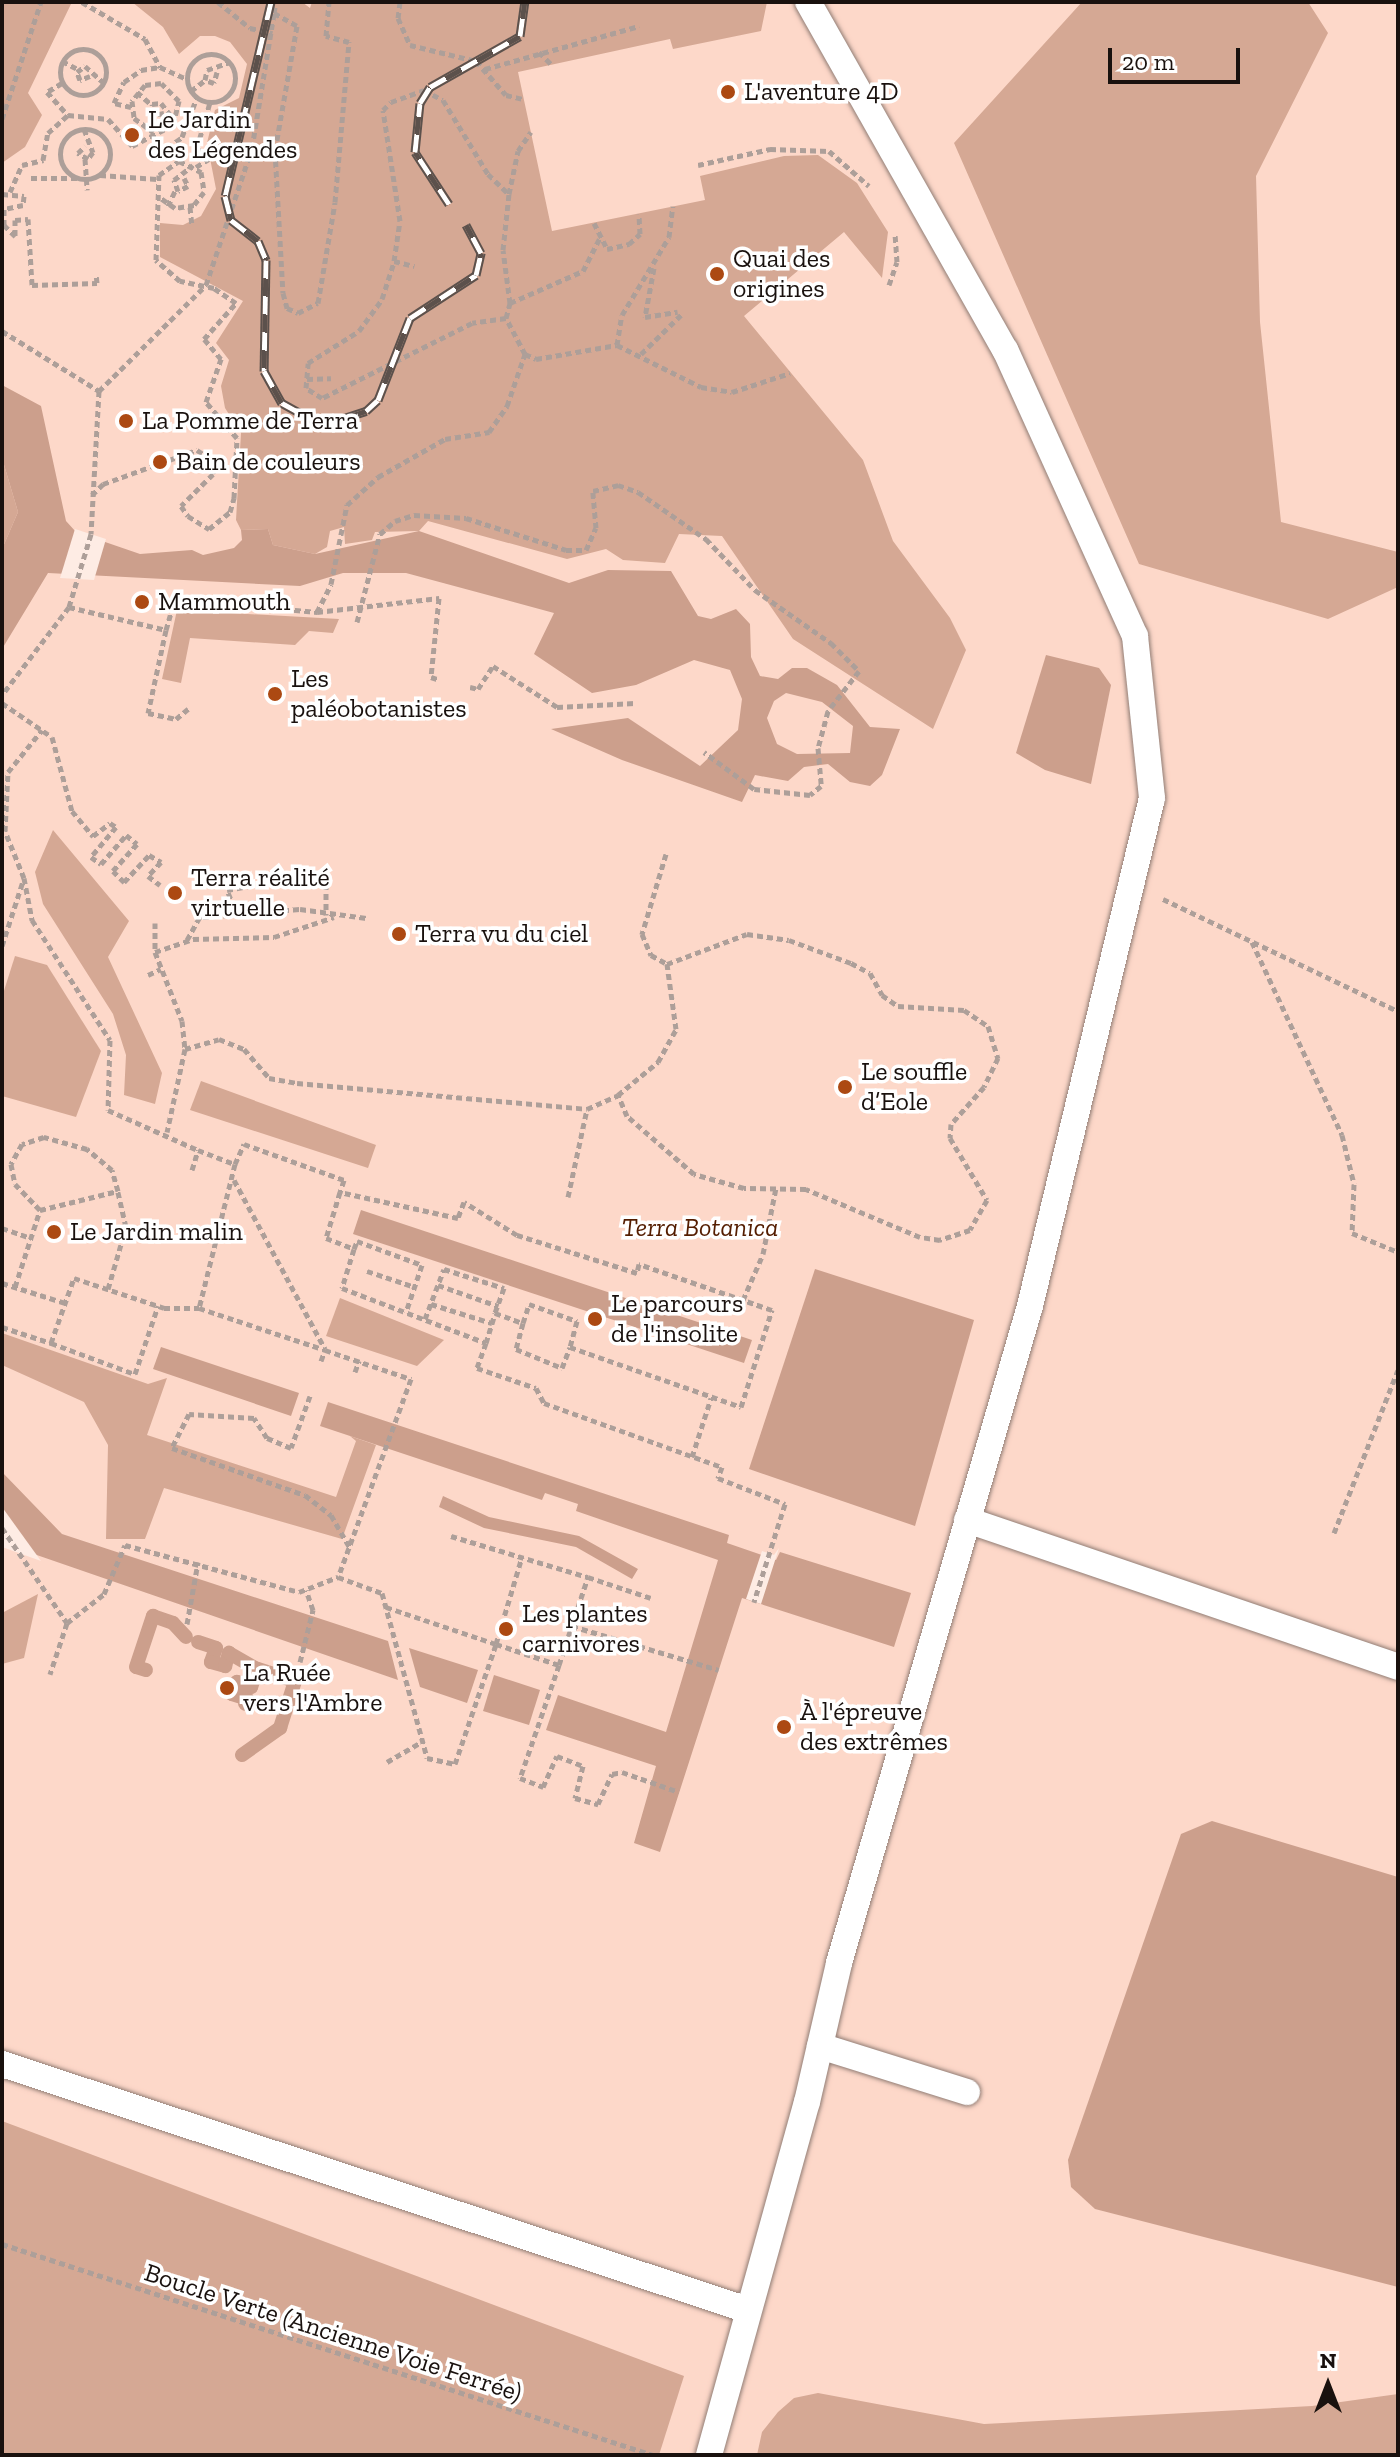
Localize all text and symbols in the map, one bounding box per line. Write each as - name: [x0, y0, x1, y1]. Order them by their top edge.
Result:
- scale bar: [1112, 32, 1244, 82]
- text: 20 m: [1122, 47, 1174, 76]
- place label: L'aventure 4D: [744, 76, 899, 108]
- marker: L'aventure 4D: [719, 83, 737, 101]
- place label: Le Jardin des Légendes: [148, 104, 297, 166]
- marker: Le Jardin des Légendes: [123, 126, 141, 144]
- place label: Quai des origines: [733, 243, 830, 304]
- marker: Quai des origines: [708, 265, 726, 283]
- place label: La Pomme de Terra: [142, 405, 359, 437]
- marker: La Pomme de Terra: [117, 412, 135, 430]
- place label: Bain de couleurs: [176, 446, 361, 478]
- marker: Bain de couleurs: [151, 453, 169, 471]
- place label: Mammouth: [158, 586, 290, 618]
- marker: Mammouth: [133, 593, 151, 611]
- place label: Les paléobotanistes: [291, 663, 467, 724]
- marker: Les paléobotanistes: [266, 685, 284, 703]
- place label: Terra réalité virtuelle: [191, 862, 330, 924]
- marker: Terra réalité virtuelle: [166, 884, 184, 902]
- place label: Terra vu du ciel: [415, 918, 589, 950]
- marker: Terra vu du ciel: [390, 925, 408, 943]
- place label: Le souffle d’Eole: [861, 1056, 967, 1118]
- marker: Le souffle d’Eole: [836, 1078, 854, 1096]
- park label: Terra Botanica: [622, 1212, 778, 1244]
- place label: Le Jardin malin: [70, 1216, 243, 1248]
- marker: Le Jardin malin: [45, 1223, 63, 1241]
- place label: Le parcours de l'insolite: [611, 1288, 743, 1350]
- marker: Le parcours de l'insolite: [586, 1310, 604, 1328]
- place label: Les plantes carnivores: [522, 1598, 648, 1660]
- marker: Les plantes carnivores: [497, 1620, 515, 1638]
- place label: La Ruée vers l'Ambre: [243, 1657, 382, 1718]
- marker: La Ruée vers l'Ambre: [218, 1679, 236, 1697]
- place label: À l'épreuve des extrêmes: [800, 1696, 948, 1758]
- marker: À l'épreuve des extrêmes: [775, 1718, 793, 1736]
- street label: Boucle Verte (Ancienne Voie Ferrée): [139, 2257, 527, 2409]
- north arrow: [1288, 2345, 1368, 2425]
- text: N: [1320, 2347, 1336, 2374]

